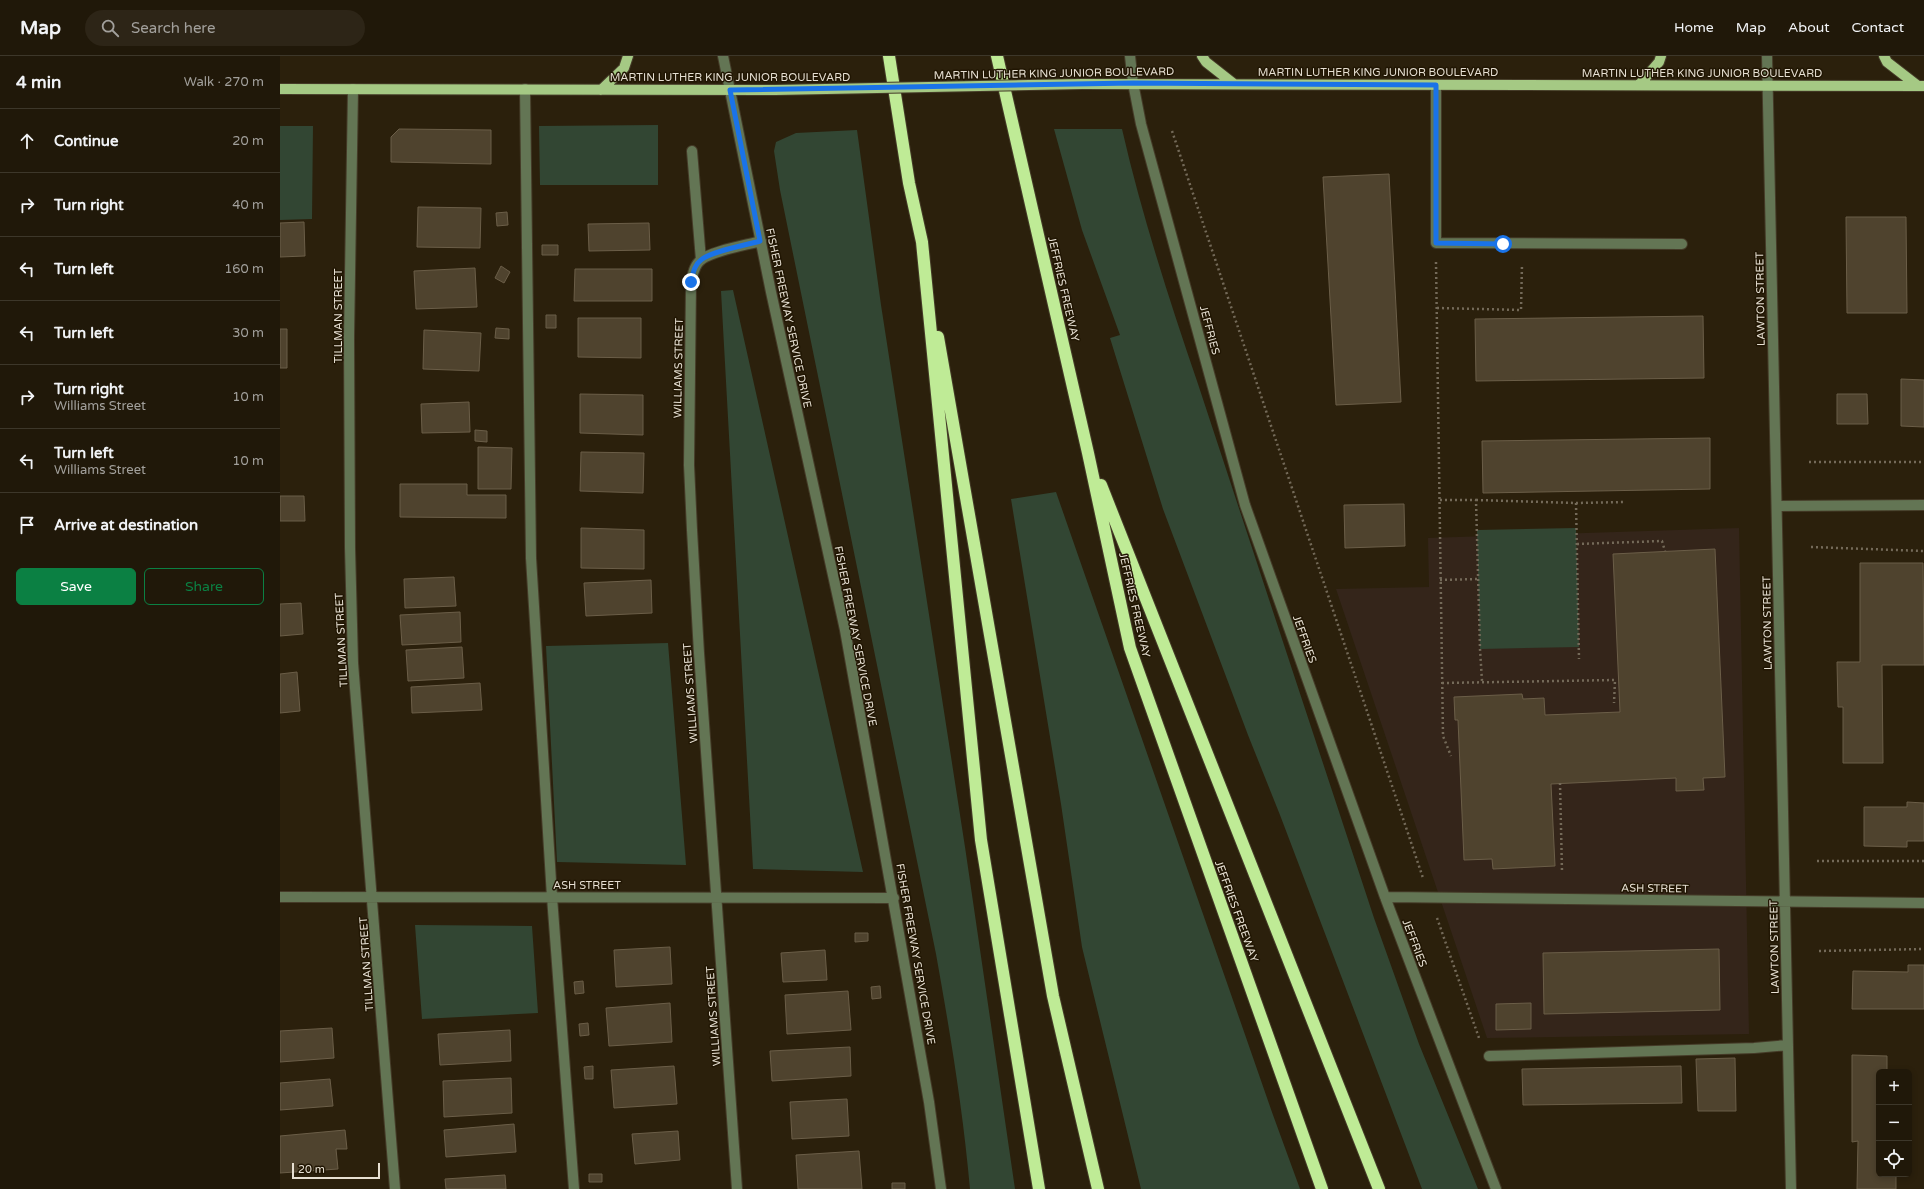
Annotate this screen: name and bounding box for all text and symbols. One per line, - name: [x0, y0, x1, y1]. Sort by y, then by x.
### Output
- search box: [85, 10, 365, 46]
- text: Map: [20, 17, 61, 39]
- icon: search: [99, 17, 121, 39]
- text: Search here: [131, 19, 215, 37]
- text: Home: [1674, 19, 1714, 36]
- text: Map: [1736, 19, 1766, 36]
- text: About: [1788, 19, 1830, 36]
- text: Contact: [1852, 19, 1904, 36]
- street label: MARTIN LUTHER KING JUNIOR BOULEVARD: [934, 65, 1174, 82]
- street label: MARTIN LUTHER KING JUNIOR BOULEVARD: [1258, 66, 1498, 79]
- street label: MARTIN LUTHER KING JUNIOR BOULEVARD: [1582, 67, 1822, 80]
- street label: MARTIN LUTHER KING JUNIOR BOULEVARD: [610, 71, 850, 84]
- text: 4 min: [16, 72, 61, 93]
- text: Walk · 270 m: [184, 74, 264, 90]
- icon: ahead: [16, 130, 38, 152]
- text: Continue: [54, 132, 118, 150]
- text: 20 m: [232, 133, 264, 149]
- icon: right: [16, 194, 38, 216]
- text: Turn right: [54, 196, 124, 214]
- text: 40 m: [232, 197, 264, 213]
- street label: FISHER FREEWAY SERVICE DRIVE: [763, 227, 814, 409]
- street label: JEFFRIES FREEWAY: [1045, 235, 1082, 343]
- route start: [1494, 235, 1512, 253]
- street label: LAWTON STREET: [1753, 252, 1768, 346]
- icon: left: [16, 258, 38, 280]
- text: Turn left: [54, 260, 114, 278]
- text: 160 m: [224, 261, 264, 277]
- street label: TILLMAN STREET: [332, 268, 345, 363]
- route end: [682, 273, 700, 291]
- street label: JEFFRIES: [1197, 304, 1222, 356]
- street label: WILLIAMS STREET: [671, 318, 686, 418]
- icon: left: [16, 322, 38, 344]
- text: Turn left: [54, 324, 114, 342]
- text: 30 m: [232, 325, 264, 341]
- text: Turn right: [54, 380, 124, 398]
- icon: right: [16, 386, 38, 408]
- text: 10 m: [232, 389, 264, 405]
- text: Williams Street: [54, 398, 146, 414]
- text: Turn left: [54, 444, 114, 462]
- icon: left: [16, 450, 38, 472]
- text: 10 m: [232, 453, 264, 469]
- text: Williams Street: [54, 462, 146, 478]
- icon: arrive: [16, 514, 38, 536]
- text: Arrive at destination: [54, 516, 198, 534]
- street label: FISHER FREEWAY SERVICE DRIVE: [832, 545, 879, 727]
- street label: JEFFRIES FREEWAY: [1116, 551, 1153, 659]
- button: Save: [16, 568, 136, 605]
- button: Share: [144, 568, 264, 605]
- street label: LAWTON STREET: [1760, 576, 1775, 670]
- street label: TILLMAN STREET: [333, 592, 350, 688]
- street label: JEFFRIES: [1290, 613, 1319, 665]
- street label: WILLIAMS STREET: [681, 642, 700, 743]
- street label: JEFFRIES FREEWAY: [1212, 858, 1261, 964]
- street label: FISHER FREEWAY SERVICE DRIVE: [893, 863, 938, 1046]
- street label: ASH STREET: [553, 879, 621, 892]
- street label: ASH STREET: [1621, 881, 1689, 896]
- street label: LAWTON STREET: [1767, 900, 1782, 994]
- street label: TILLMAN STREET: [357, 916, 376, 1012]
- street label: JEFFRIES: [1399, 917, 1430, 969]
- street label: WILLIAMS STREET: [704, 965, 723, 1066]
- map controls: [1876, 1069, 1912, 1177]
- button: +: [1876, 1069, 1912, 1105]
- button: −: [1876, 1105, 1912, 1141]
- button: locate: [1876, 1141, 1912, 1177]
- scale bar: [292, 1161, 380, 1180]
- text: 20 m: [298, 1163, 325, 1176]

